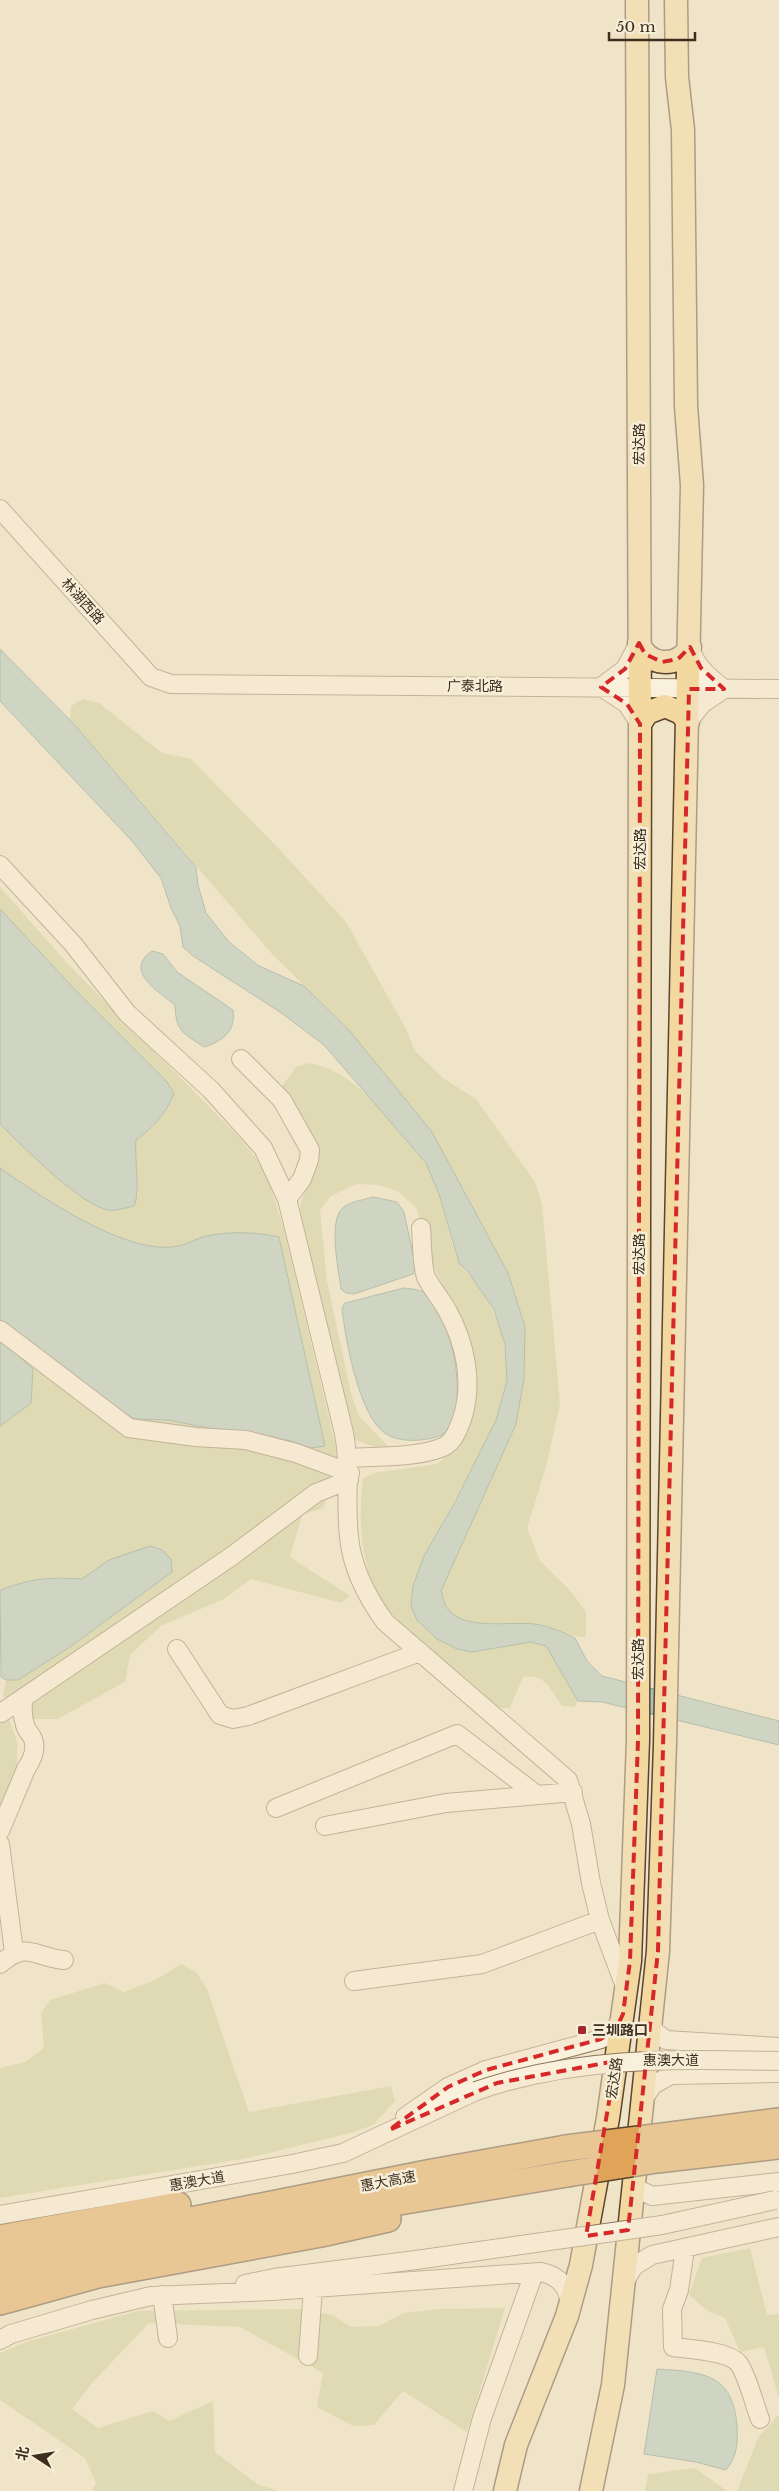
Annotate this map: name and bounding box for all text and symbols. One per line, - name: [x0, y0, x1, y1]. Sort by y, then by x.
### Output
- scale bar: [609, 10, 695, 42]
- text: 50 m: [616, 17, 656, 36]
- street label: 宏达路: [630, 423, 648, 465]
- street label: 林湖西路: [58, 574, 108, 628]
- street label: 广泰北路: [447, 677, 503, 695]
- street label: 宏达路: [631, 828, 649, 870]
- street label: 宏达路: [630, 1233, 648, 1275]
- street label: 宏达路: [629, 1638, 647, 1680]
- place label: 三圳路口: [592, 2021, 648, 2039]
- marker: 三圳路口: [576, 2024, 588, 2036]
- street label: 惠澳大道: [643, 2051, 699, 2069]
- street label: 宏达路: [602, 2056, 626, 2100]
- street label: 惠澳大道: [168, 2167, 226, 2195]
- street label: 惠大高速: [359, 2167, 417, 2195]
- north arrow: [10, 2431, 60, 2481]
- text: 北: [12, 2445, 33, 2462]

